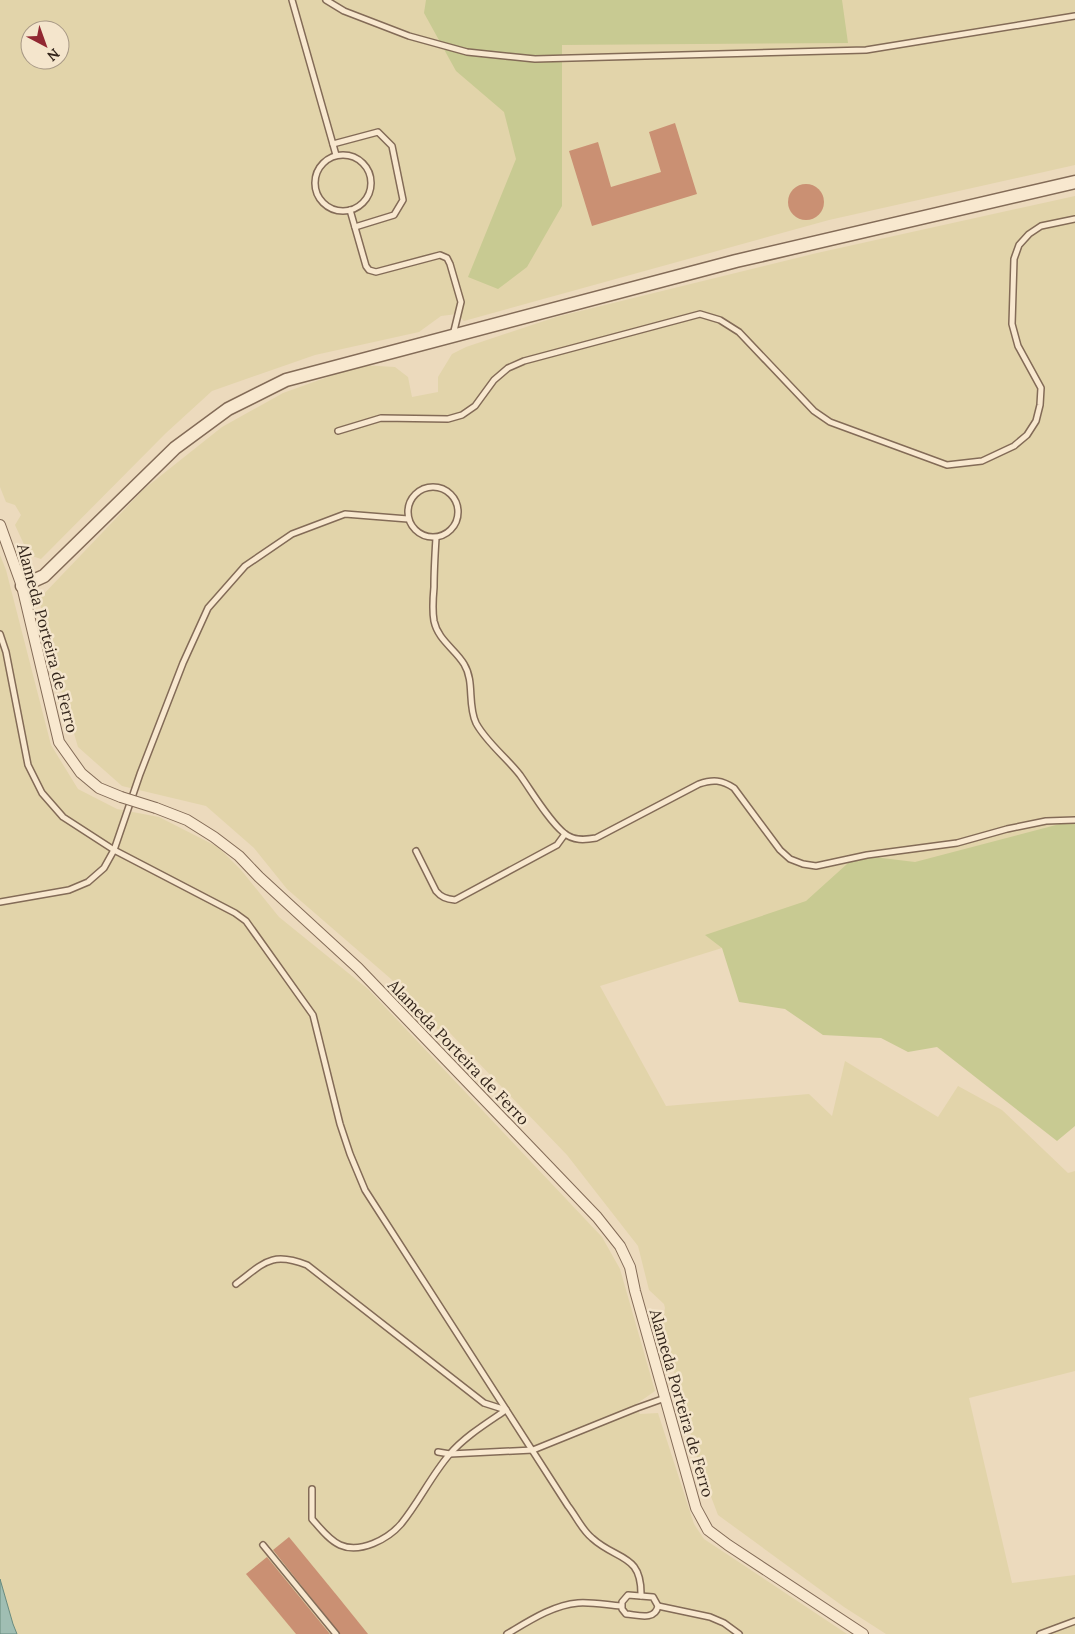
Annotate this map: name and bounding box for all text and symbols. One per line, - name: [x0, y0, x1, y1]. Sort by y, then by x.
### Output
- north arrow: [20, 20, 70, 70]
- text: N: [43, 44, 64, 65]
- street label: Alameda Porteira de Ferro: [13, 540, 83, 735]
- street label: Alameda Porteira de Ferro: [383, 974, 534, 1129]
- street label: Alameda Porteira de Ferro: [645, 1306, 718, 1499]

